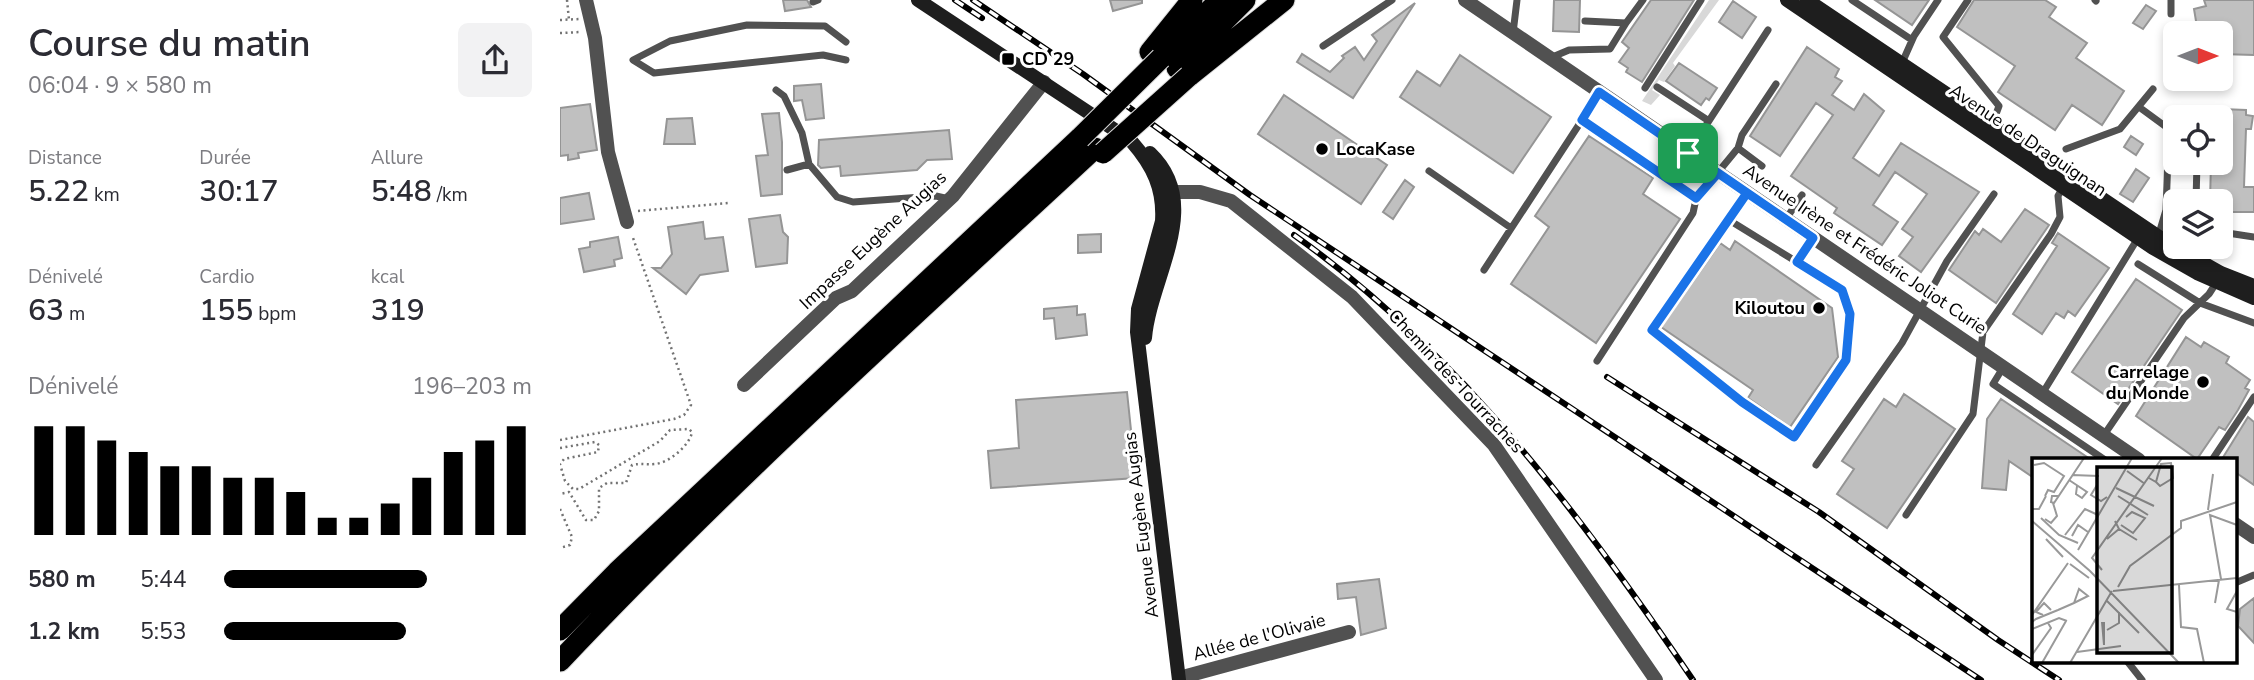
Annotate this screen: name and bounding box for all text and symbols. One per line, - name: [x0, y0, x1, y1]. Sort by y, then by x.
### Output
- text: Course du matin: [28, 18, 311, 69]
- north arrow: [2163, 21, 2233, 91]
- map controls: [2163, 21, 2233, 259]
- button: share: [458, 23, 532, 97]
- place label: CD 29: [1022, 47, 1074, 71]
- marker: CD 29: [1000, 51, 1016, 67]
- text: 06:04 · 9 × 580 m: [28, 70, 212, 101]
- street label: Avenue de Draguignan: [1945, 78, 2111, 202]
- button: locate: [2163, 105, 2233, 175]
- pin: [1658, 123, 1718, 183]
- icon: arrive: [1669, 134, 1707, 172]
- place label: LocaKase: [1336, 137, 1415, 161]
- marker: LocaKase: [1314, 141, 1330, 157]
- text: Distance: [28, 145, 102, 171]
- text: Durée: [199, 145, 251, 171]
- text: Allure: [371, 145, 423, 171]
- street label: Avenue Irène et Frédéric Joliot Curie: [1739, 158, 1991, 340]
- street label: Impasse Eugène Augias: [794, 165, 952, 315]
- text: 5.22: [28, 171, 89, 212]
- text: 30:17: [199, 171, 278, 212]
- text: 5:48: [371, 171, 432, 212]
- text: km: [89, 182, 120, 208]
- text: /km: [432, 182, 468, 208]
- button: layers: [2163, 189, 2233, 259]
- text: Dénivelé: [28, 264, 103, 290]
- text: Cardio: [199, 264, 255, 290]
- text: kcal: [371, 264, 404, 290]
- text: 63: [28, 290, 64, 331]
- text: 155: [199, 290, 253, 331]
- text: 319: [371, 290, 425, 331]
- place label: Kiloutou: [1734, 296, 1805, 320]
- marker: Kiloutou: [1811, 300, 1827, 316]
- text: m: [64, 301, 85, 327]
- text: bpm: [253, 301, 297, 327]
- street label: Chemin des Tourraches: [1383, 304, 1529, 458]
- place label: Carrelage du Monde: [2106, 360, 2189, 405]
- text: Dénivelé: [28, 371, 119, 402]
- text: 196–203 m: [412, 371, 532, 402]
- marker: Carrelage du Monde: [2195, 374, 2211, 390]
- street label: Avenue Eugène Augias: [1118, 431, 1164, 619]
- inset map: [2032, 458, 2236, 662]
- text: 580 m: [28, 564, 96, 595]
- text: 5:44: [140, 564, 187, 595]
- street label: Allée de l'Olivaie: [1190, 608, 1328, 666]
- text: 1.2 km: [28, 616, 100, 647]
- text: 5:53: [140, 616, 187, 647]

